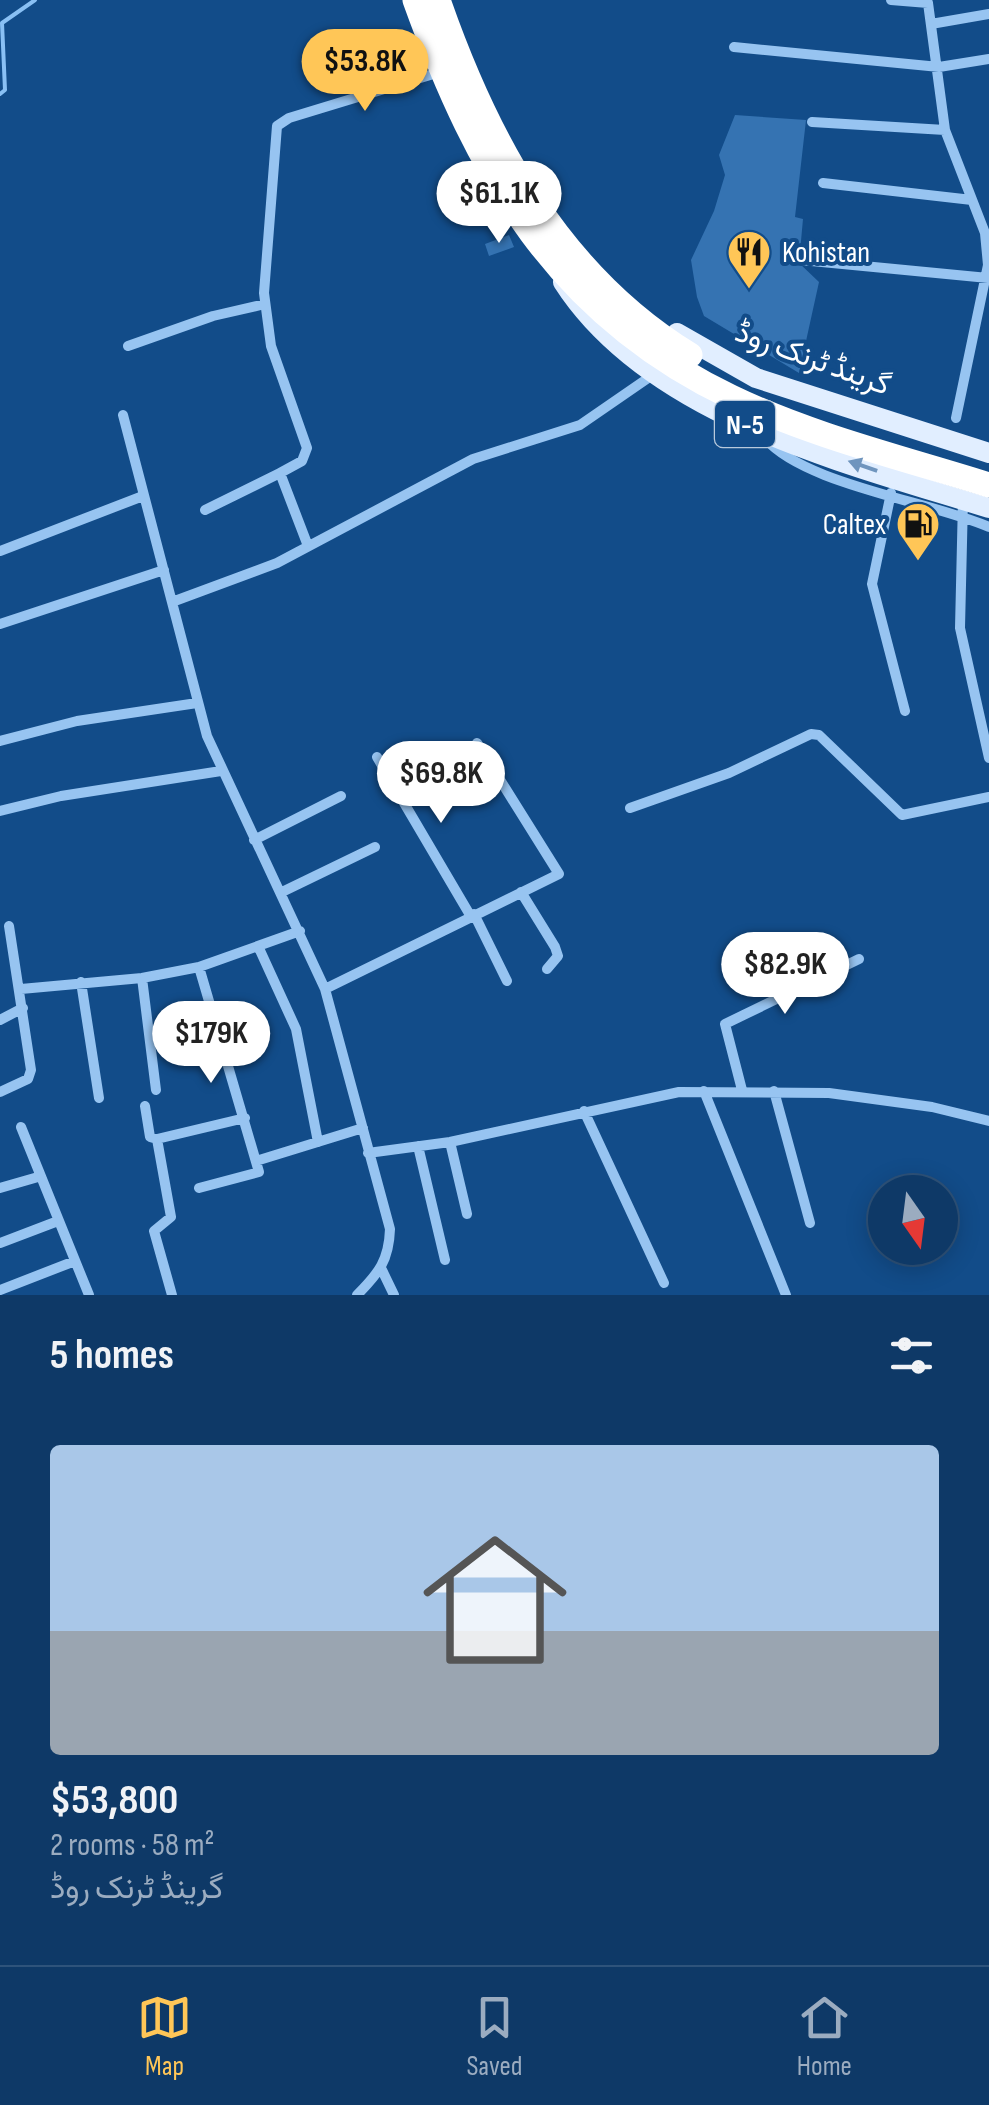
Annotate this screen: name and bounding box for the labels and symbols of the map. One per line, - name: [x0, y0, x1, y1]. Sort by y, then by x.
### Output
- pin: $53.8K: [284, 29, 446, 114]
- pin: $61.1K: [418, 161, 580, 246]
- restaurant icon: Kohistan: [726, 229, 772, 290]
- place label: Kohistan: [782, 235, 870, 271]
- street label: گرینڈ ٹرنک روڈ: [730, 314, 895, 404]
- road number: N-5: [715, 401, 775, 447]
- one-way arrow: [848, 458, 878, 473]
- fuel station icon: Caltex: [895, 501, 941, 562]
- place label: Caltex: [823, 507, 886, 543]
- pin: $69.8K: [360, 741, 522, 826]
- pin: $82.9K: [704, 932, 866, 1017]
- pin: $179K: [141, 1001, 281, 1086]
- north arrow: [868, 1175, 958, 1265]

